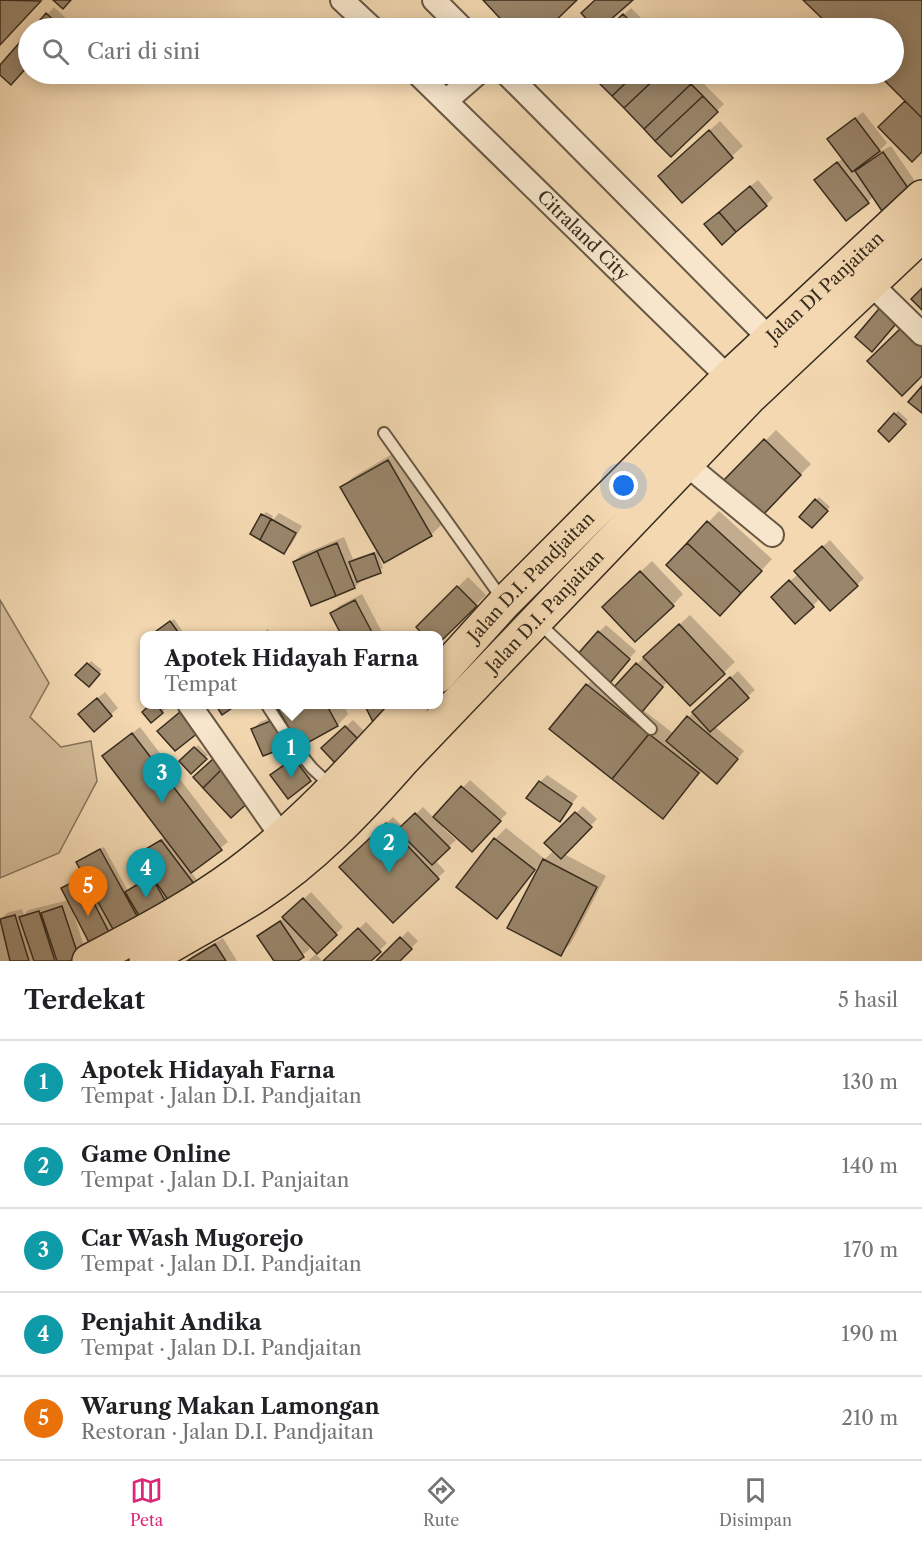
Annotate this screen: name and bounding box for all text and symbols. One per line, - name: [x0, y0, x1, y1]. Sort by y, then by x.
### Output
- search box: [18, 18, 904, 84]
- icon: search: [39, 35, 72, 68]
- text: Cari di sini: [87, 38, 200, 65]
- street label: Citraland City: [532, 186, 635, 286]
- street label: Jalan DI Panjaitan: [760, 227, 888, 349]
- your location: [609, 471, 638, 500]
- street label: Jalan D.I. Pandjaitan: [461, 507, 599, 649]
- street label: Jalan D.I. Panjaitan: [479, 546, 609, 680]
- popup: [140, 631, 443, 709]
- text: Apotek Hidayah Farna: [165, 645, 418, 672]
- text: Tempat: [165, 672, 237, 696]
- pin: 1: [272, 728, 310, 778]
- pin: 3: [142, 754, 182, 803]
- pin: 2: [370, 824, 408, 873]
- pin: 4: [126, 848, 166, 898]
- pin: 5: [68, 866, 107, 916]
- text: Terdekat: [24, 984, 145, 1016]
- text: 5 hasil: [838, 988, 898, 1012]
- text: Apotek Hidayah Farna: [81, 1057, 335, 1084]
- text: 1: [39, 1070, 48, 1094]
- text: 130 m: [842, 1070, 898, 1094]
- text: Tempat · Jalan D.I. Pandjaitan: [81, 1084, 362, 1108]
- text: Game Online: [81, 1141, 231, 1168]
- text: 2: [38, 1154, 49, 1178]
- text: 140 m: [841, 1154, 898, 1178]
- text: Tempat · Jalan D.I. Panjaitan: [81, 1168, 349, 1192]
- text: Car Wash Mugorejo: [81, 1225, 303, 1252]
- text: 3: [38, 1238, 49, 1262]
- text: 170 m: [843, 1238, 898, 1262]
- text: Tempat · Jalan D.I. Pandjaitan: [81, 1252, 362, 1276]
- text: Penjahit Andika: [81, 1309, 262, 1336]
- text: 4: [38, 1322, 49, 1346]
- text: 190 m: [841, 1322, 898, 1346]
- text: Tempat · Jalan D.I. Pandjaitan: [81, 1336, 362, 1360]
- text: Warung Makan Lamongan: [81, 1393, 380, 1420]
- text: 5: [38, 1406, 49, 1430]
- text: 210 m: [841, 1406, 898, 1430]
- text: Restoran · Jalan D.I. Pandjaitan: [81, 1420, 374, 1444]
- tab: Peta: [130, 1474, 163, 1530]
- tab: Rute: [423, 1474, 459, 1530]
- tab: Disimpan: [719, 1474, 792, 1530]

